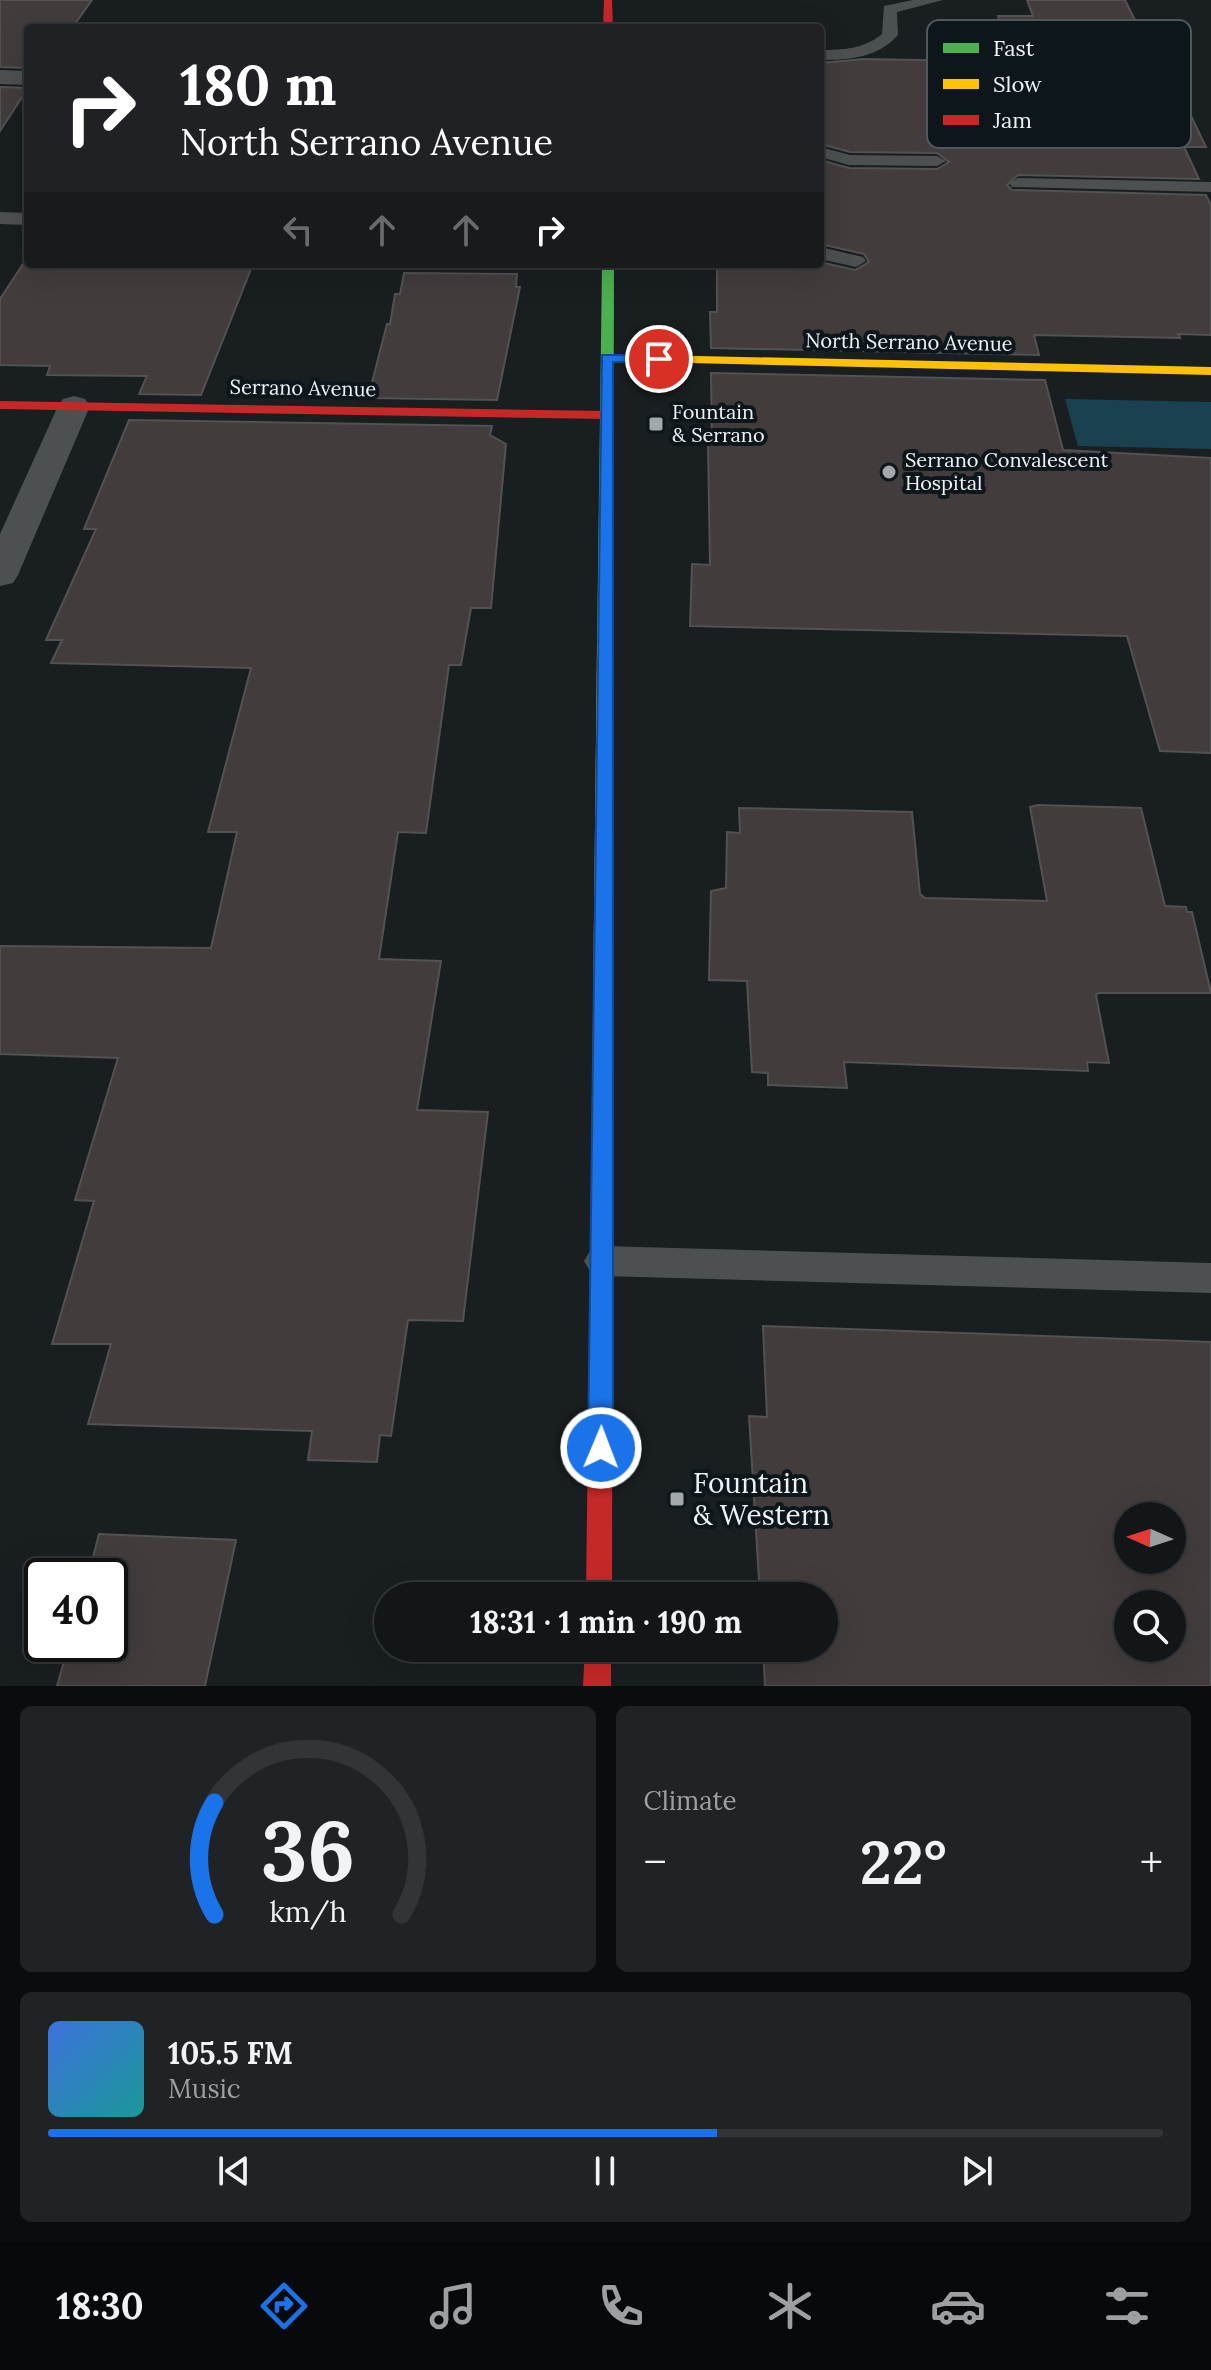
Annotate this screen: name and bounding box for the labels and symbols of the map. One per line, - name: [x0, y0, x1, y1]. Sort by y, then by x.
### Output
- legend: [927, 20, 1191, 148]
- text: Fast: [993, 34, 1035, 62]
- text: Slow: [993, 70, 1042, 98]
- text: Jam: [992, 106, 1032, 134]
- pin: [625, 325, 693, 393]
- street label: North Serrano Avenue: [805, 327, 1013, 356]
- street label: Serrano Avenue: [229, 374, 377, 401]
- place label: Fountain & Serrano: [672, 399, 765, 447]
- marker: Fountain & Serrano: [647, 415, 665, 433]
- place label: Serrano Convalescent Hospital: [905, 447, 1108, 495]
- marker: Serrano Convalescent Hospital: [880, 463, 898, 481]
- position arrow: [559, 1406, 643, 1490]
- place label: Fountain & Western: [693, 1465, 830, 1533]
- marker: Fountain & Western: [668, 1490, 686, 1508]
- north arrow: [1114, 1502, 1186, 1574]
- speed limit sign: 40: [24, 1558, 128, 1662]

